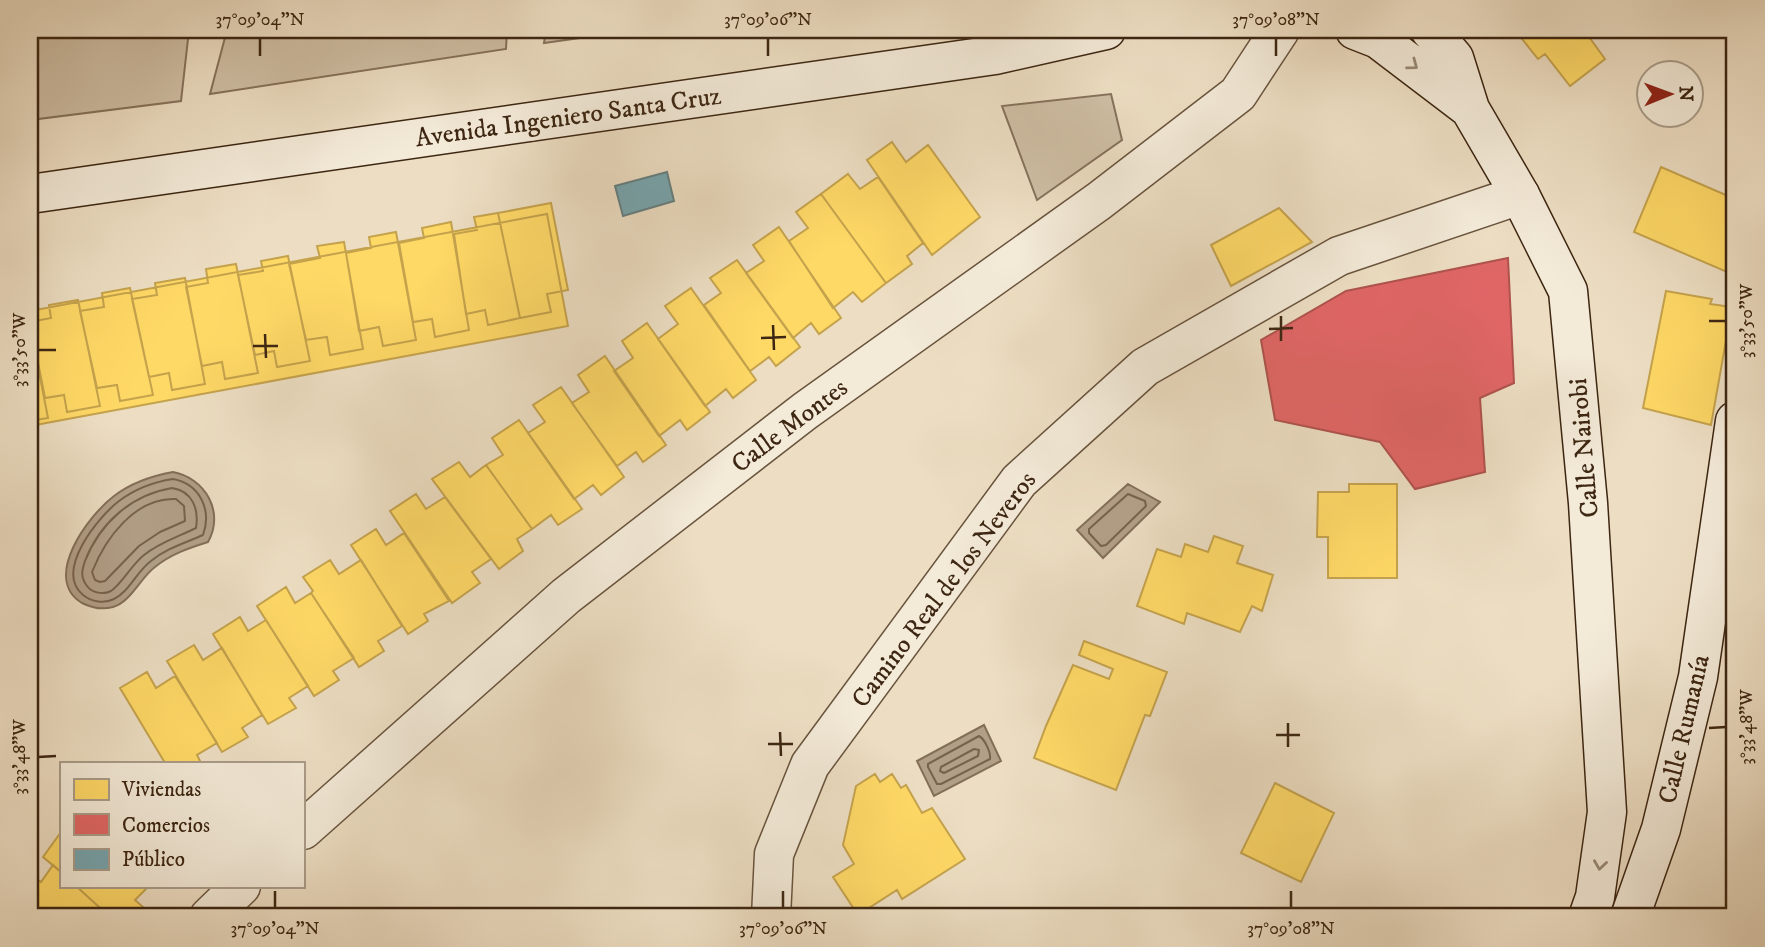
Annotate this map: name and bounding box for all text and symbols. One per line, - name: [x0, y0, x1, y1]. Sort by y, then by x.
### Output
- text: 37°09'04"N: [216, 9, 305, 31]
- text: 37°09'06"N: [724, 9, 812, 31]
- text: 37°09'08"N: [1232, 9, 1320, 31]
- one-way arrow: [1405, 57, 1418, 70]
- north arrow: [1636, 60, 1706, 130]
- street label: Avenida Ingeniero Santa Cruz: [413, 80, 723, 155]
- text: N: [1674, 86, 1697, 102]
- text: 3°33'50"W: [1736, 283, 1758, 358]
- text: 3°33'50"W: [9, 312, 31, 387]
- street label: Calle Montes: [725, 372, 855, 481]
- street label: Calle Nairobi: [1562, 377, 1607, 519]
- street label: Camino Real de los Neveros: [845, 465, 1044, 715]
- street label: Calle Rumanía: [1651, 652, 1718, 807]
- text: 3°33'48"W: [1736, 689, 1758, 765]
- text: 3°33'48"W: [9, 719, 31, 795]
- legend: [60, 762, 304, 888]
- text: Viviendas: [121, 777, 201, 803]
- text: Comercios: [122, 813, 210, 839]
- text: Público: [122, 847, 185, 873]
- one-way arrow: [1592, 859, 1607, 871]
- text: 37°09'04"N: [231, 918, 320, 940]
- text: 37°09'06"N: [739, 918, 827, 940]
- text: 37°09'08"N: [1247, 918, 1335, 940]

